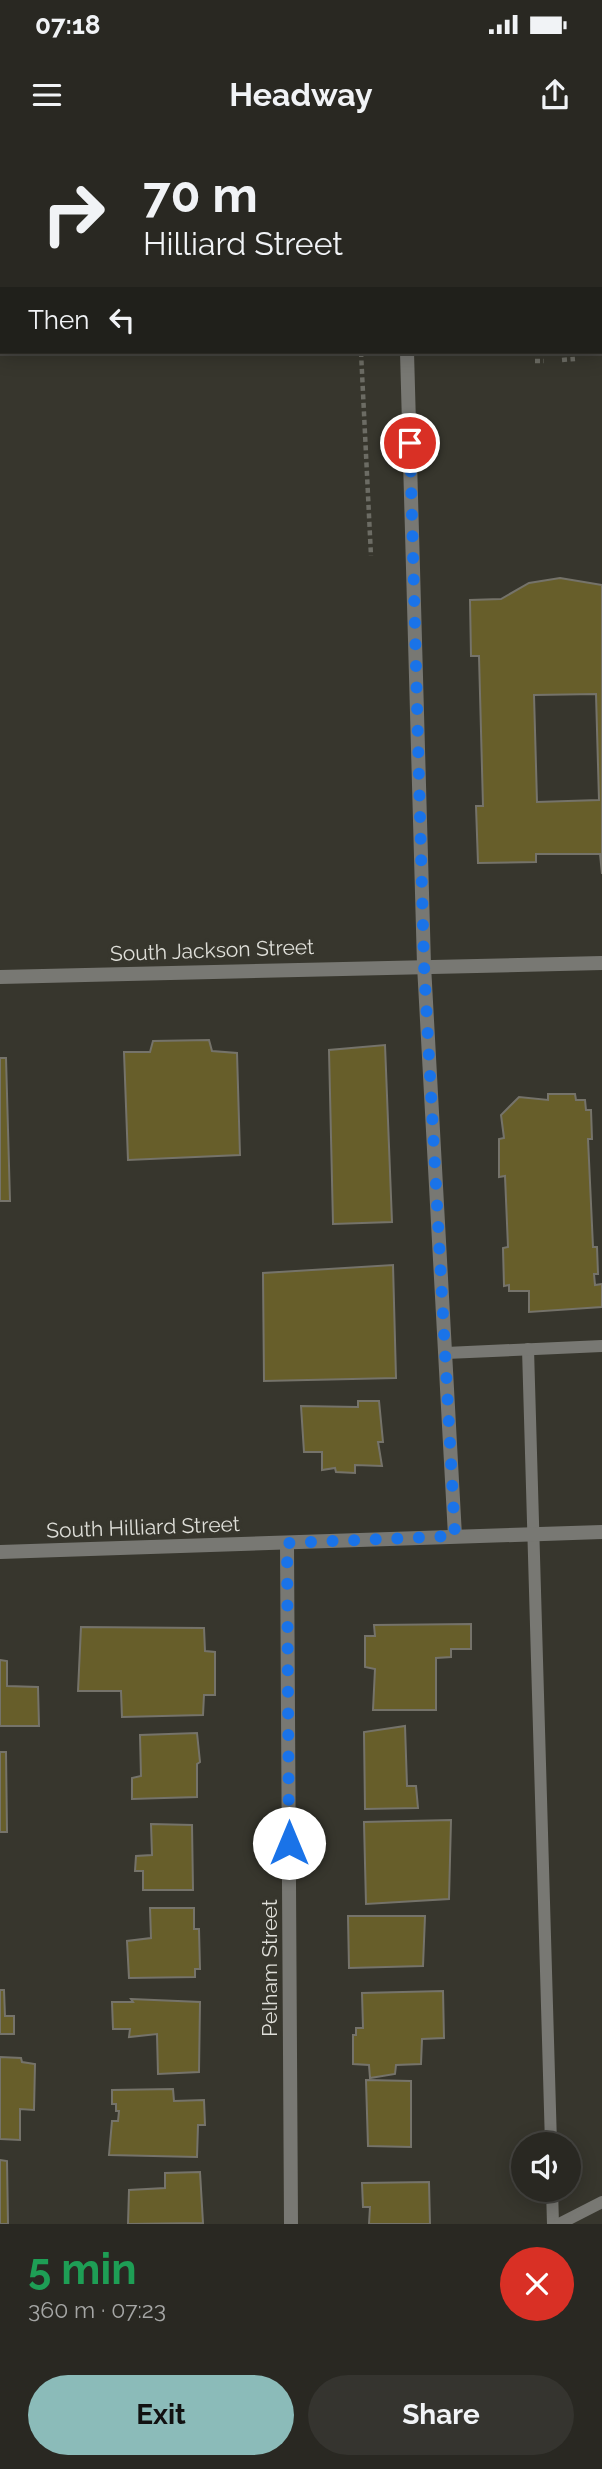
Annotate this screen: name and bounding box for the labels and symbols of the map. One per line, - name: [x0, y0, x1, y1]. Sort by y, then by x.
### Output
- pin: [380, 413, 440, 473]
- street label: South Jackson Street: [109, 934, 315, 966]
- street label: South Hilliard Street: [46, 1511, 240, 1543]
- position arrow: [252, 1806, 326, 1880]
- street label: Pelham Street: [257, 1899, 282, 2037]

